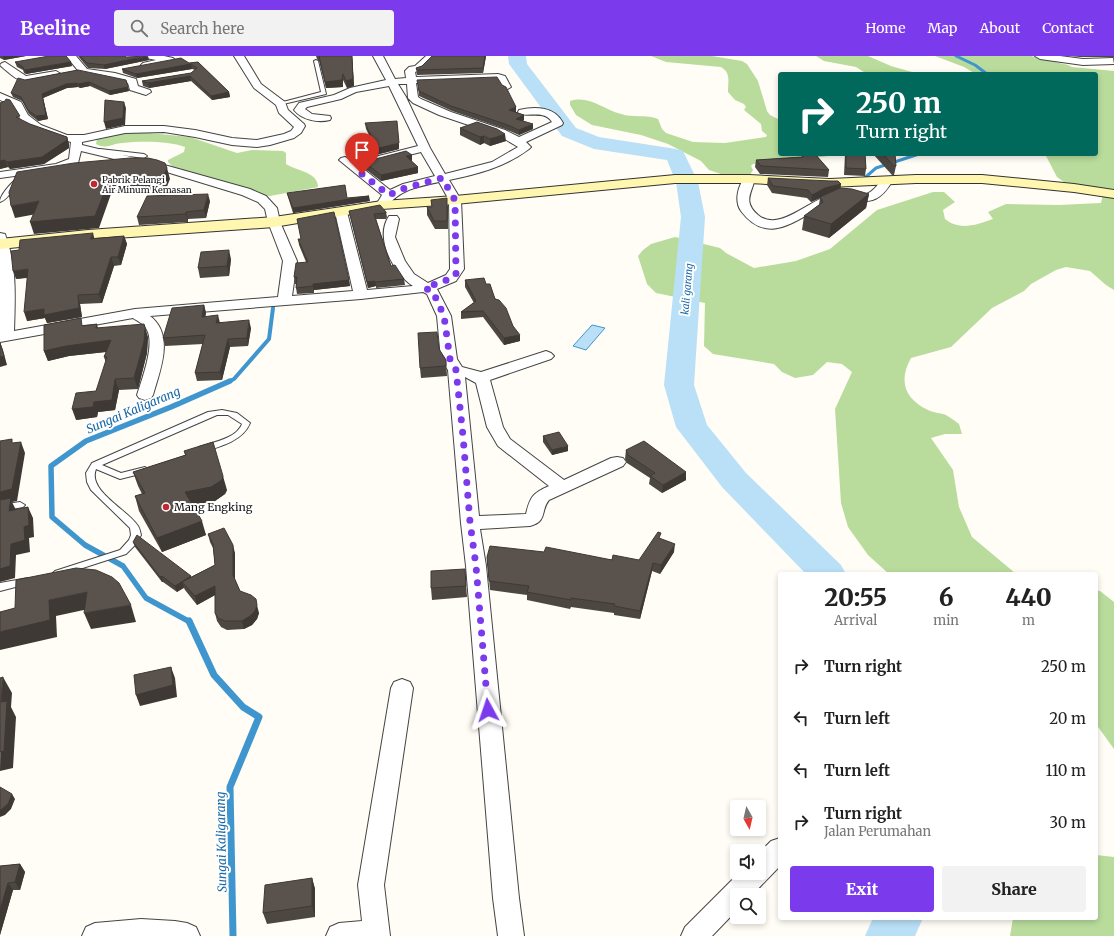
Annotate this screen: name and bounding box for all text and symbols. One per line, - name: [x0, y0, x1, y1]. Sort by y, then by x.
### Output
- search box: [114, 10, 394, 46]
- text: Beeline: [20, 16, 90, 40]
- icon: search: [128, 17, 150, 39]
- text: Search here: [160, 19, 244, 38]
- text: Home: [865, 19, 906, 37]
- text: Map: [928, 19, 957, 37]
- text: About: [979, 19, 1020, 37]
- text: Contact: [1042, 19, 1094, 37]
- text: 250 m: [856, 85, 941, 121]
- icon: right: [790, 88, 842, 140]
- text: Turn right: [856, 120, 947, 143]
- pin: [345, 133, 379, 174]
- icon: arrive: [351, 139, 373, 161]
- place label: Pabrik Pelangi Air Minum Kemasan: [101, 174, 192, 195]
- marker: Pabrik Pelangi Air Minum Kemasan: [89, 179, 99, 189]
- water label: kali garang: [678, 262, 696, 315]
- water label: Sungai Kaligarang: [84, 383, 183, 437]
- place label: Mang Engking: [174, 500, 253, 514]
- marker: Mang Engking: [161, 502, 171, 512]
- text: 20:55: [824, 582, 887, 613]
- text: 6: [939, 582, 954, 613]
- text: 440: [1005, 582, 1052, 613]
- text: Arrival: [834, 612, 877, 629]
- text: min: [933, 612, 959, 629]
- text: m: [1022, 612, 1035, 629]
- icon: right: [790, 655, 812, 677]
- text: Turn right: [824, 657, 902, 676]
- text: 250 m: [1041, 657, 1086, 676]
- position arrow: [467, 689, 509, 731]
- icon: left: [790, 707, 812, 729]
- text: Turn left: [824, 709, 890, 728]
- text: 20 m: [1049, 709, 1086, 728]
- icon: left: [790, 759, 812, 781]
- text: Turn left: [824, 761, 890, 780]
- text: 110 m: [1045, 761, 1086, 780]
- water label: Sungai Kaligarang: [213, 791, 229, 892]
- north arrow: [730, 800, 766, 836]
- map controls: [730, 800, 766, 924]
- text: Turn right: [824, 804, 902, 823]
- icon: right: [790, 811, 812, 833]
- text: 30 m: [1049, 813, 1086, 832]
- text: Jalan Perumahan: [824, 823, 931, 840]
- button: sound: [730, 844, 766, 880]
- button: Exit: [790, 866, 934, 912]
- button: Share: [942, 866, 1086, 912]
- button: search: [730, 888, 766, 924]

